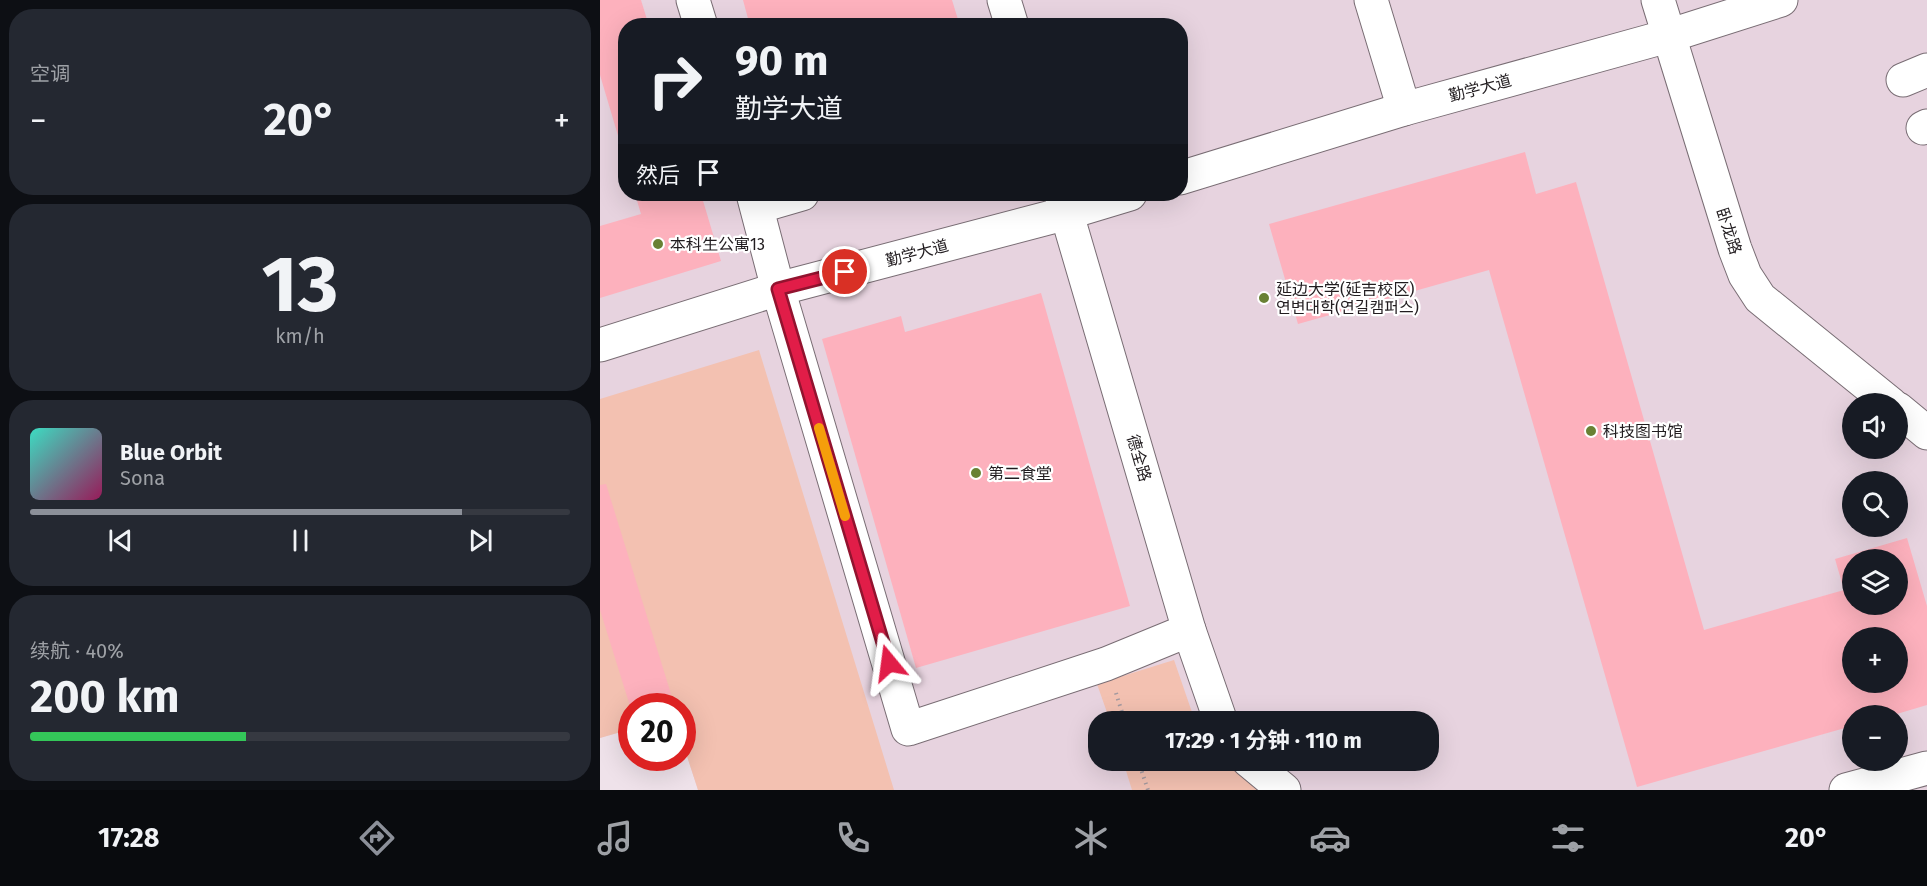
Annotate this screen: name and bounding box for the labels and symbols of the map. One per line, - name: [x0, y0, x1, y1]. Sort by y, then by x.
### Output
- street label: 勤学大道: [1447, 71, 1513, 105]
- street label: 卧龙路: [1713, 205, 1745, 257]
- place label: 本科生公寓13: [670, 235, 765, 254]
- street label: 勤学大道: [884, 236, 950, 270]
- marker: 本科生公寓13: [651, 237, 665, 251]
- pin: [819, 246, 870, 297]
- place label: 延边大学(延吉校区) 연변대학(연길캠퍼스): [1276, 280, 1419, 317]
- marker: 延边大学(延吉校区) 연변대학(연길캠퍼스): [1257, 291, 1271, 305]
- place label: 科技图书馆: [1603, 422, 1683, 441]
- marker: 科技图书馆: [1584, 424, 1598, 438]
- street label: 德全路: [1123, 432, 1155, 484]
- place label: 第二食堂: [988, 464, 1052, 483]
- marker: 第二食堂: [969, 466, 983, 480]
- position arrow: [857, 631, 921, 695]
- speed limit sign: 20: [618, 693, 696, 771]

